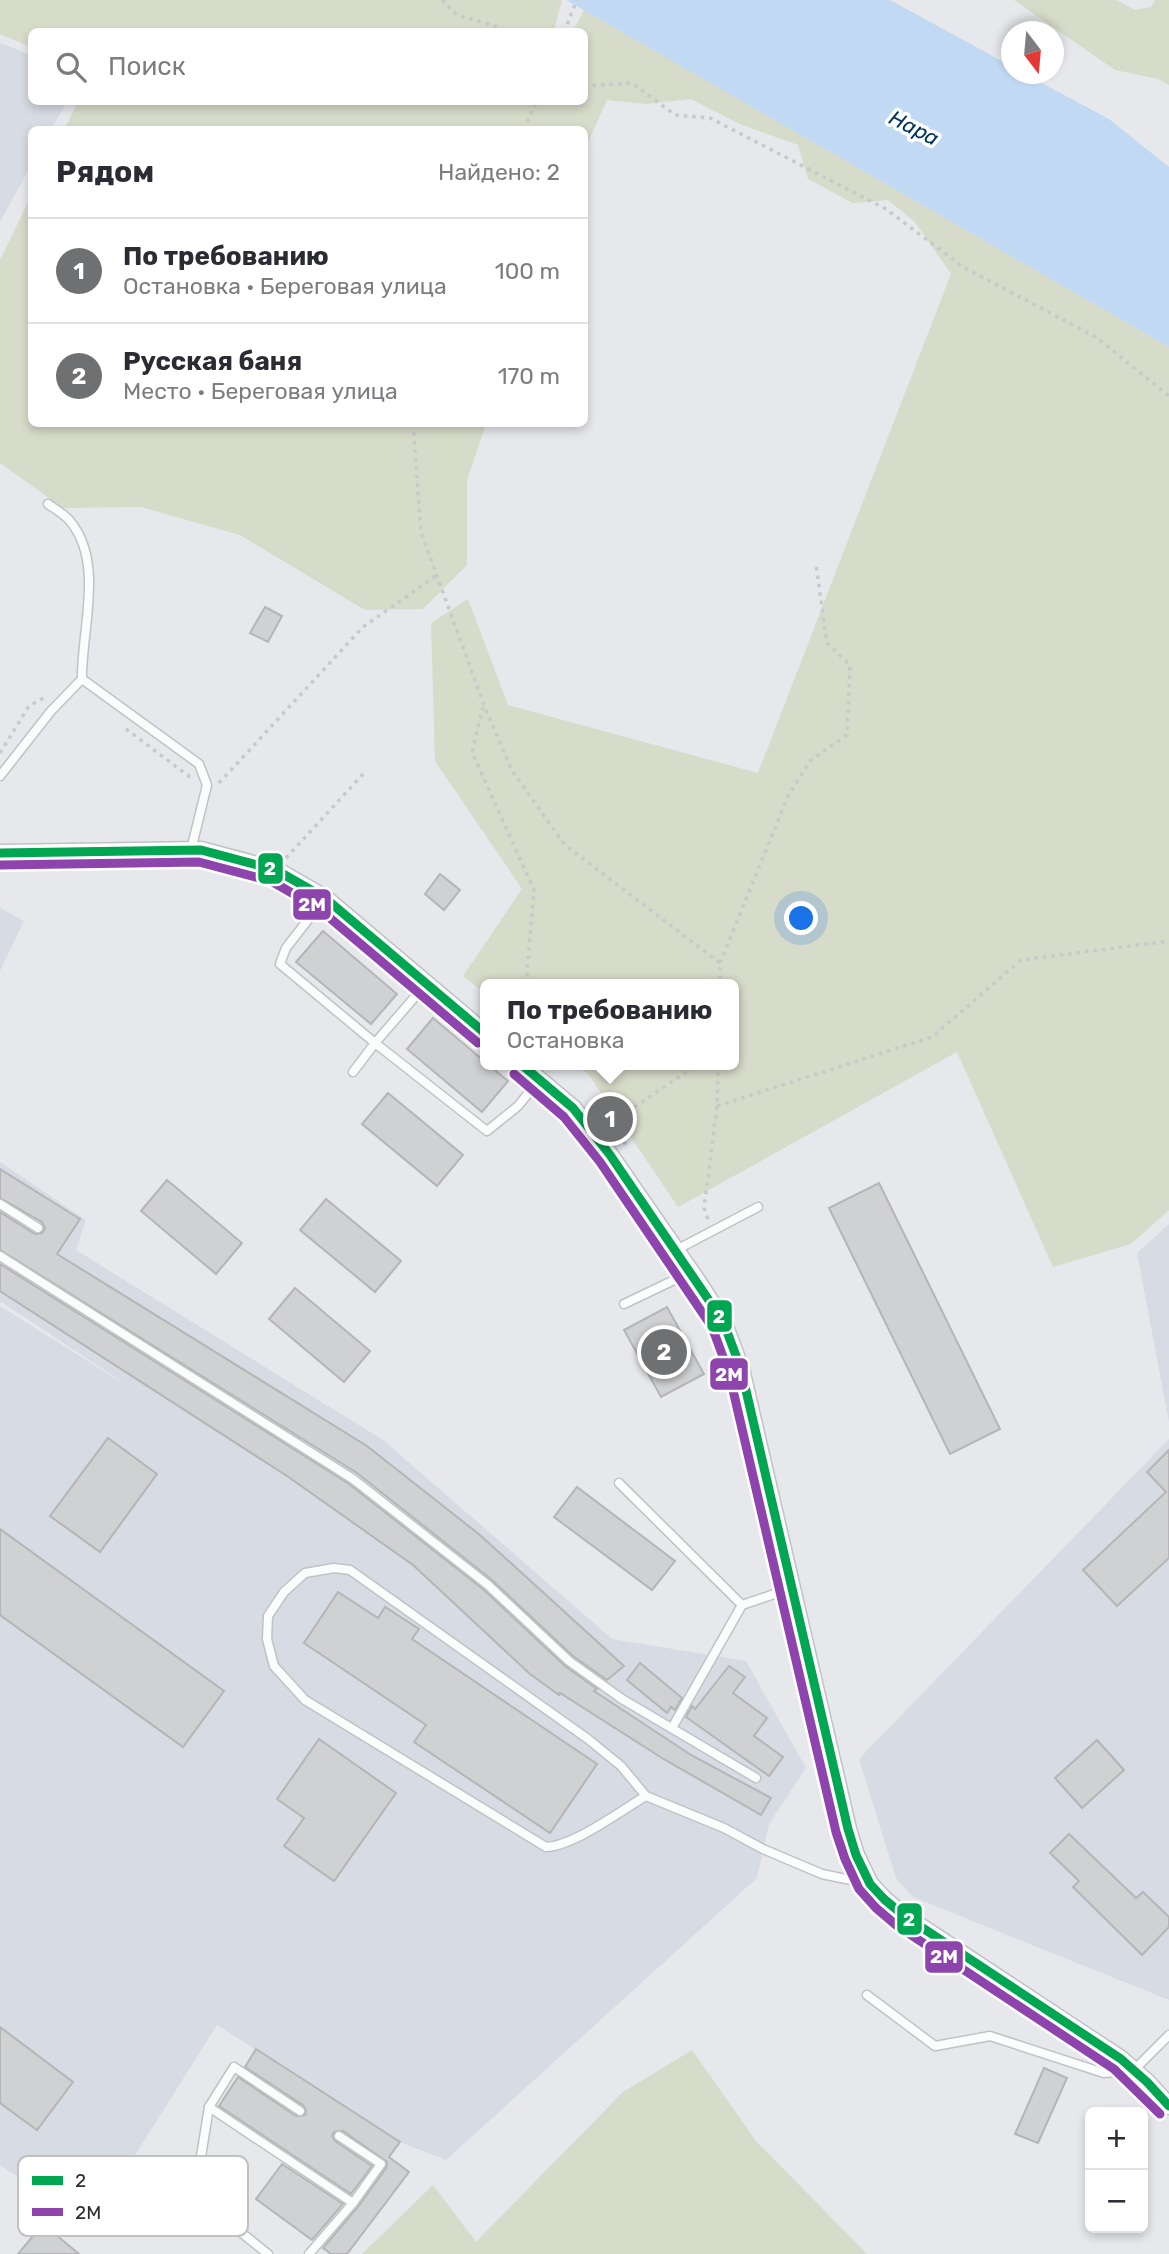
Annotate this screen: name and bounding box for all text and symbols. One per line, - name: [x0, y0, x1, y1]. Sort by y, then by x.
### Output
- north arrow: [1001, 21, 1064, 84]
- search box: [28, 28, 588, 105]
- icon: search: [52, 48, 90, 86]
- text: Поиск: [108, 51, 186, 82]
- water label: Нара: [885, 105, 943, 151]
- text: Рядом: [56, 154, 154, 190]
- text: Найдено: 2: [438, 158, 560, 186]
- text: По требованию: [123, 241, 329, 272]
- text: 1: [73, 257, 85, 285]
- text: 100 m: [495, 257, 560, 285]
- text: Остановка · Береговая улица: [123, 272, 447, 300]
- text: Русская баня: [123, 346, 302, 377]
- text: 2: [72, 362, 86, 390]
- text: 170 m: [498, 362, 560, 390]
- text: Место · Береговая улица: [123, 377, 398, 405]
- line badge: 2: [257, 852, 284, 885]
- text: 2: [264, 857, 276, 880]
- line badge: 2М: [292, 888, 332, 921]
- text: 2М: [298, 893, 326, 916]
- your location: [784, 901, 818, 935]
- popup: [480, 979, 739, 1070]
- text: По требованию: [507, 995, 712, 1026]
- text: Остановка: [507, 1026, 625, 1054]
- pin: 1: [587, 1093, 633, 1145]
- line badge: 2: [706, 1299, 733, 1333]
- text: 2: [713, 1305, 725, 1328]
- pin: 2: [641, 1326, 687, 1378]
- line badge: 2М: [709, 1357, 749, 1391]
- text: 2М: [715, 1363, 743, 1386]
- line badge: 2: [896, 1902, 923, 1936]
- text: 2: [903, 1908, 915, 1931]
- line badge: 2М: [924, 1940, 964, 1974]
- text: 2М: [930, 1945, 958, 1968]
- map controls: [1085, 2107, 1148, 2233]
- button: +: [1085, 2107, 1148, 2170]
- legend: [18, 2156, 248, 2236]
- text: 2: [75, 2169, 86, 2192]
- button: −: [1085, 2170, 1148, 2233]
- text: 2М: [75, 2201, 101, 2224]

